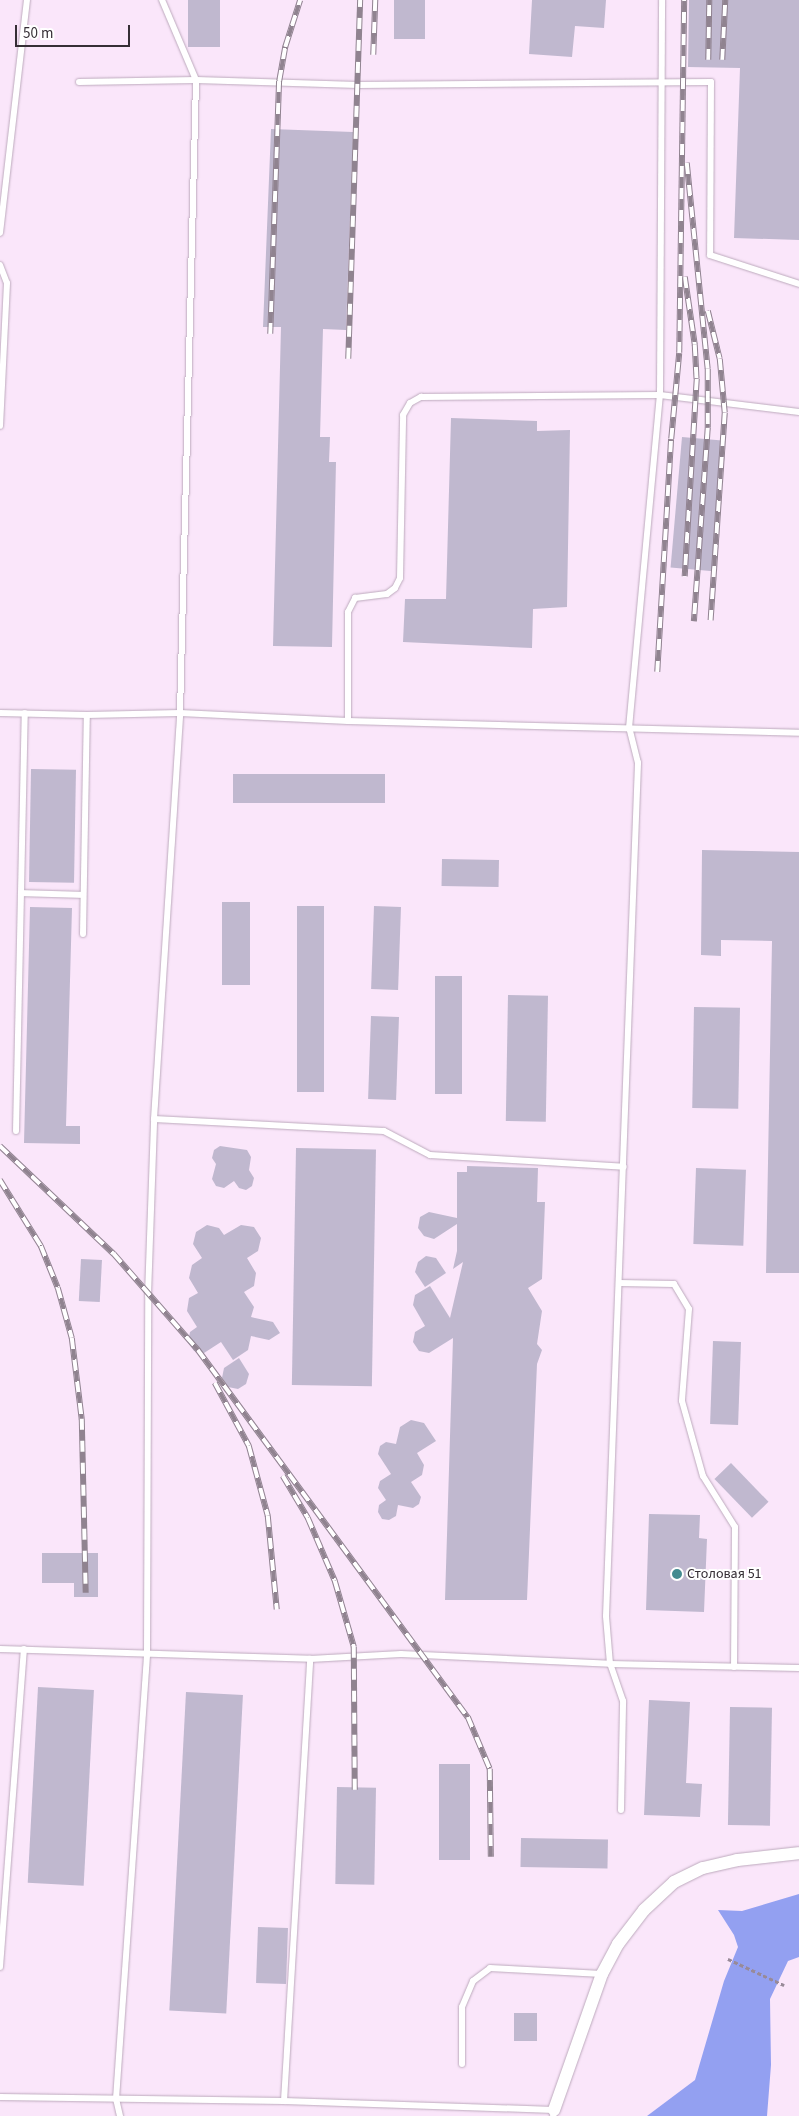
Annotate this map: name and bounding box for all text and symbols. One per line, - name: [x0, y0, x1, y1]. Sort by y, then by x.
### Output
- scale bar: [18, 15, 132, 47]
- text: 50 m: [23, 23, 53, 44]
- place label: Столовая 51: [687, 1566, 762, 1582]
- marker: Столовая 51: [671, 1568, 683, 1580]

